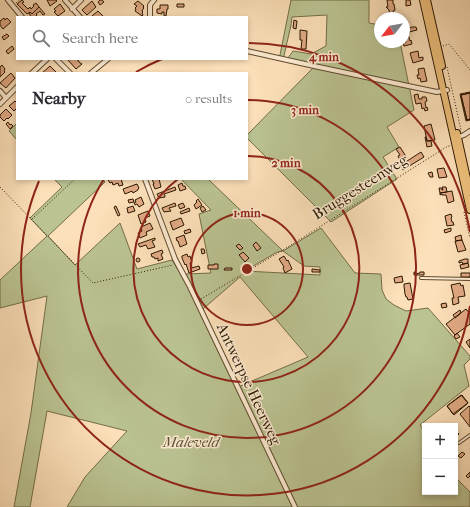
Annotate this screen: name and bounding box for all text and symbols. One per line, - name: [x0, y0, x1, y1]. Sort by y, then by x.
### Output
- north arrow: [374, 12, 410, 48]
- search box: [16, 16, 248, 60]
- icon: search: [30, 27, 52, 49]
- text: Search here: [62, 29, 138, 47]
- text: 4 min: [308, 50, 340, 65]
- text: Nearby: [32, 88, 86, 108]
- text: 0 results: [185, 91, 232, 106]
- text: 3 min: [291, 103, 320, 118]
- street label: Bruggesteenweg: [309, 150, 412, 223]
- text: 2 min: [271, 156, 302, 170]
- text: 1 min: [233, 206, 262, 220]
- centre of rings: [240, 262, 254, 276]
- street label: Antwerpse Heerweg: [212, 319, 286, 449]
- map controls: [422, 423, 458, 495]
- button: +: [422, 423, 458, 459]
- park label: Maleveld: [162, 433, 221, 451]
- button: −: [422, 459, 458, 495]

